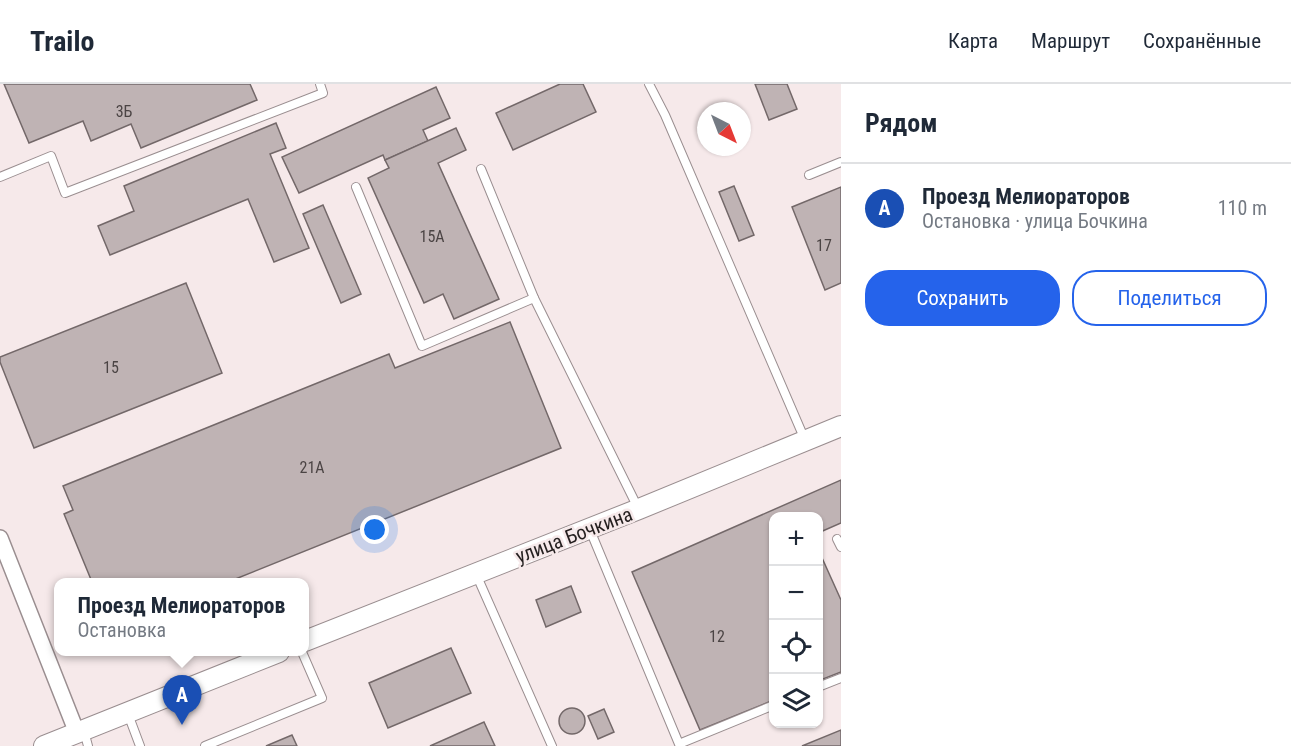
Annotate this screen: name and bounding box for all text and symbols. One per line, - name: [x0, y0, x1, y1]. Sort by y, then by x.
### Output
- text: Trailo: [30, 25, 94, 58]
- text: Карта: [948, 29, 998, 53]
- text: Маршрут: [1031, 29, 1110, 53]
- text: Сохранённые: [1143, 29, 1261, 53]
- house number: 3Б: [116, 102, 133, 121]
- north arrow: [697, 102, 751, 156]
- text: Рядом: [865, 108, 937, 138]
- text: Проезд Мелиораторов: [922, 184, 1130, 209]
- text: A: [879, 196, 890, 220]
- text: 110 m: [1218, 196, 1267, 220]
- text: Остановка · улица Бочкина: [922, 209, 1148, 233]
- house number: 15А: [419, 227, 445, 246]
- house number: 17: [816, 236, 832, 255]
- button: Сохранить: [865, 270, 1060, 326]
- button: Поделиться: [1072, 270, 1267, 326]
- house number: 15: [103, 358, 119, 377]
- house number: 21А: [299, 458, 325, 477]
- street label: улица Бочкина: [512, 502, 636, 568]
- map controls: [769, 512, 823, 728]
- button: +: [769, 512, 823, 566]
- your location: [360, 515, 389, 544]
- button: −: [769, 566, 823, 620]
- popup: [54, 578, 309, 656]
- text: Проезд Мелиораторов: [78, 593, 286, 618]
- text: Остановка: [78, 618, 166, 642]
- button: locate: [769, 620, 823, 674]
- house number: 12: [709, 627, 725, 646]
- button: layers: [769, 674, 823, 728]
- pin: A: [162, 676, 201, 725]

